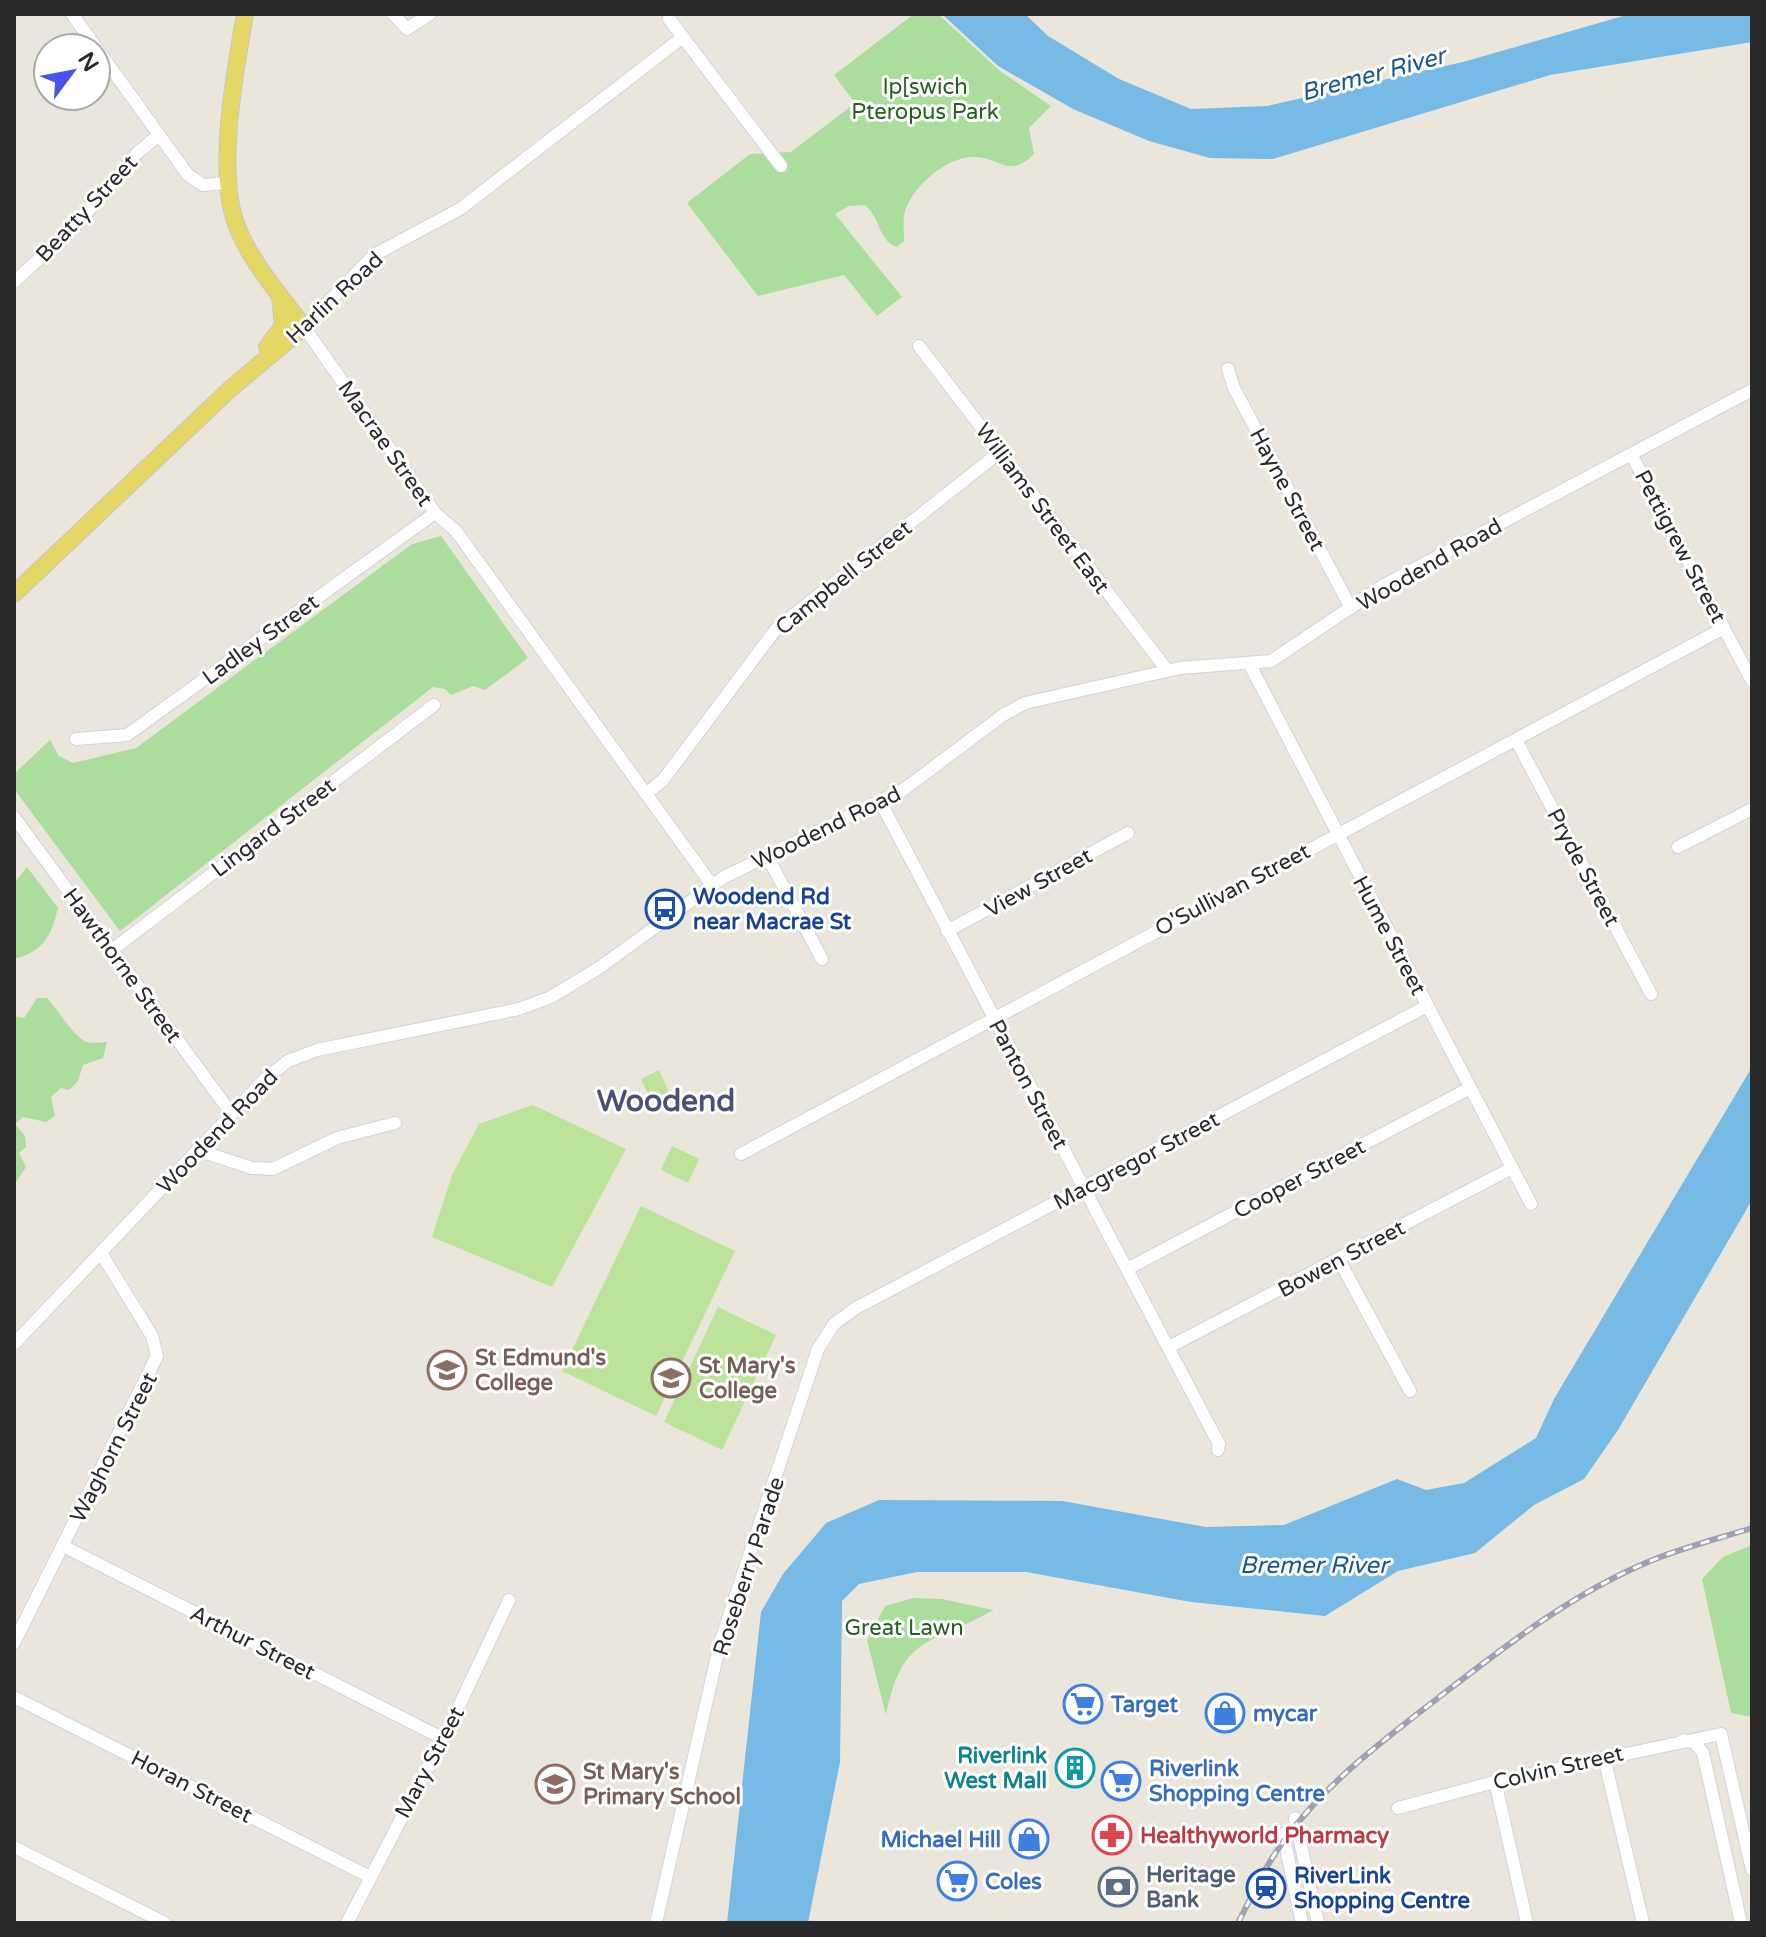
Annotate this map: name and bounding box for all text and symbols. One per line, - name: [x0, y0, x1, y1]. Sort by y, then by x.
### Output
- north arrow: [32, 32, 112, 112]
- water label: Bremer River: [1298, 41, 1451, 108]
- text: N: [72, 48, 104, 76]
- park label: Ip[swich Pteropus Park: [851, 74, 999, 125]
- street label: Beatty Street: [31, 150, 143, 268]
- street label: Harlin Road: [281, 246, 388, 349]
- street label: Macrae Street: [332, 376, 438, 511]
- street label: Williams Street East: [970, 418, 1115, 599]
- street label: Hayne Street: [1244, 424, 1330, 555]
- street label: Pettigrew Street: [1629, 466, 1731, 627]
- street label: Woodend Road: [1353, 513, 1506, 617]
- street label: Campbell Street: [770, 515, 917, 641]
- street label: Ladley Street: [197, 589, 324, 691]
- street label: Lingard Street: [207, 773, 341, 883]
- street label: Woodend Road: [748, 781, 905, 875]
- street label: Pryde Street: [1541, 804, 1625, 931]
- street label: O'Sullivan Street: [1151, 838, 1314, 942]
- street label: View Street: [980, 843, 1097, 923]
- street label: Hume Street: [1347, 872, 1431, 999]
- street label: Hawthorne Street: [57, 883, 187, 1048]
- place label: Woodend Rd near Macrae St: [693, 884, 852, 935]
- bus stop icon: Woodend Rd near Macrae St: [644, 888, 686, 930]
- street label: Panton Street: [983, 1015, 1073, 1154]
- street label: Woodend Road: [152, 1064, 284, 1199]
- district label: Woodend: [597, 1083, 735, 1120]
- street label: Macgregor Street: [1049, 1106, 1224, 1216]
- street label: Cooper Street: [1229, 1133, 1370, 1224]
- street label: Bowen Street: [1274, 1215, 1409, 1303]
- place label: St Edmund's College: [475, 1345, 606, 1396]
- school or university icon: St Edmund's College: [426, 1349, 468, 1391]
- place label: St Mary's College: [699, 1353, 796, 1404]
- school or university icon: St Mary's College: [650, 1357, 692, 1399]
- street label: Waghorn Street: [65, 1368, 163, 1527]
- street label: Roseberry Parade: [708, 1474, 790, 1659]
- water label: Bremer River: [1240, 1551, 1391, 1580]
- street label: Arthur Street: [186, 1600, 319, 1686]
- park label: Great Lawn: [844, 1615, 964, 1641]
- supermarket icon: Target: [1062, 1683, 1104, 1725]
- place label: Target: [1110, 1692, 1178, 1718]
- shop icon: mycar: [1204, 1692, 1246, 1734]
- place label: mycar: [1253, 1701, 1318, 1727]
- street label: Mary Street: [390, 1702, 470, 1823]
- street label: Colvin Street: [1491, 1740, 1626, 1796]
- place label: Riverlink West Mall: [944, 1743, 1047, 1794]
- street label: Horan Street: [127, 1745, 256, 1829]
- building icon: Riverlink West Mall: [1054, 1747, 1096, 1789]
- place label: Riverlink Shopping Centre: [1149, 1756, 1325, 1807]
- place label: St Mary's Primary School: [583, 1759, 741, 1810]
- supermarket icon: Riverlink Shopping Centre: [1100, 1760, 1142, 1802]
- school or university icon: St Mary's Primary School: [534, 1763, 576, 1805]
- pharmacy icon: Healthyworld Pharmacy: [1091, 1814, 1133, 1856]
- shop icon: Michael Hill: [1008, 1818, 1050, 1860]
- place label: Healthyworld Pharmacy: [1140, 1823, 1389, 1849]
- place label: Michael Hill: [881, 1827, 1001, 1853]
- supermarket icon: Coles: [936, 1860, 978, 1902]
- place label: Heritage Bank: [1146, 1862, 1236, 1913]
- place label: RiverLink Shopping Centre: [1294, 1863, 1470, 1914]
- bank icon: Heritage Bank: [1097, 1866, 1139, 1908]
- station icon: RiverLink Shopping Centre: [1245, 1867, 1287, 1909]
- place label: Coles: [985, 1869, 1042, 1895]

